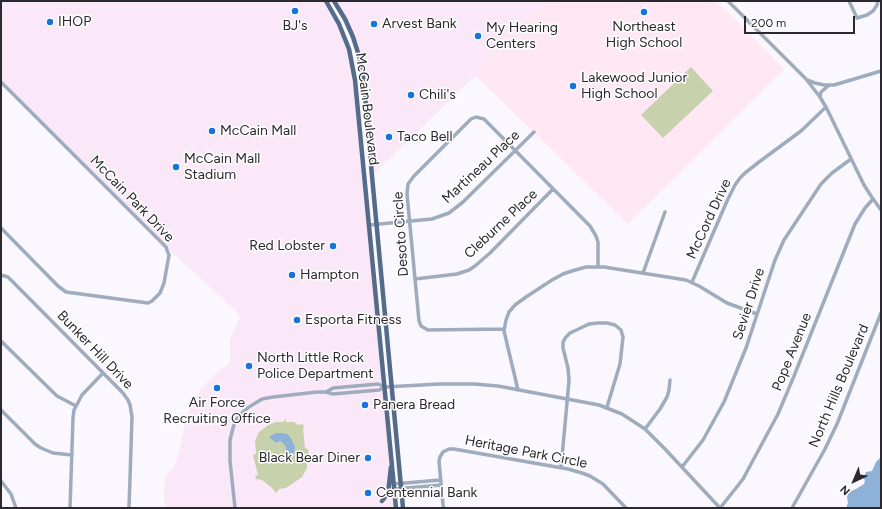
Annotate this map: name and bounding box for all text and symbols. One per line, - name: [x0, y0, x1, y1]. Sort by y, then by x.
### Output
- marker: BJ's: [290, 6, 300, 16]
- marker: Northeast High School: [639, 7, 649, 17]
- scale bar: [746, 8, 857, 34]
- place label: IHOP: [58, 14, 91, 30]
- place label: Arvest Bank: [382, 16, 457, 32]
- text: 200 m: [751, 16, 786, 30]
- marker: IHOP: [45, 17, 55, 27]
- place label: BJ's: [282, 18, 308, 34]
- marker: Arvest Bank: [369, 19, 379, 29]
- place label: Northeast High School: [606, 19, 682, 52]
- place label: My Hearing Centers: [486, 20, 558, 52]
- marker: My Hearing Centers: [473, 31, 483, 41]
- street label: McCain Boulevard: [352, 52, 382, 166]
- place label: Lakewood Junior High School: [581, 70, 687, 102]
- marker: Lakewood Junior High School: [568, 81, 578, 91]
- place label: Chili's: [419, 87, 456, 103]
- marker: Chili's: [406, 90, 416, 100]
- place label: McCain Mall: [220, 123, 296, 139]
- marker: McCain Mall: [207, 126, 217, 136]
- street label: Martineau Place: [439, 127, 523, 207]
- place label: Taco Bell: [397, 129, 453, 145]
- marker: Taco Bell: [384, 132, 394, 142]
- place label: McCain Mall Stadium: [184, 151, 260, 184]
- street label: McCain Park Drive: [86, 152, 178, 246]
- marker: McCain Mall Stadium: [171, 162, 181, 172]
- street label: McCord Drive: [683, 176, 735, 262]
- street label: Cleburne Place: [461, 186, 541, 262]
- street label: Desoto Circle: [390, 191, 412, 277]
- place label: Red Lobster: [249, 238, 325, 254]
- marker: Red Lobster: [328, 241, 338, 251]
- street label: Sevier Drive: [729, 266, 769, 342]
- place label: Hampton: [300, 267, 359, 283]
- marker: Hampton: [287, 270, 297, 280]
- street label: Bunker Hill Drive: [53, 307, 137, 393]
- street label: Pope Avenue: [769, 310, 815, 394]
- place label: Esporta Fitness: [305, 312, 401, 328]
- marker: Esporta Fitness: [292, 315, 302, 325]
- street label: North Hills Boulevard: [805, 322, 873, 450]
- place label: North Little Rock Police Department: [257, 350, 373, 382]
- marker: North Little Rock Police Department: [244, 361, 254, 371]
- marker: Air Force Recruiting Office: [212, 383, 222, 393]
- place label: Air Force Recruiting Office: [163, 395, 271, 428]
- place label: Panera Bread: [373, 397, 455, 413]
- marker: Panera Bread: [360, 400, 370, 410]
- street label: Heritage Park Circle: [463, 432, 589, 472]
- place label: Black Bear Diner: [259, 450, 360, 466]
- marker: Black Bear Diner: [363, 453, 373, 463]
- north arrow: [834, 461, 874, 501]
- text: N: [838, 482, 853, 498]
- place label: Centennial Bank: [376, 485, 477, 501]
- marker: Centennial Bank: [363, 488, 373, 498]

